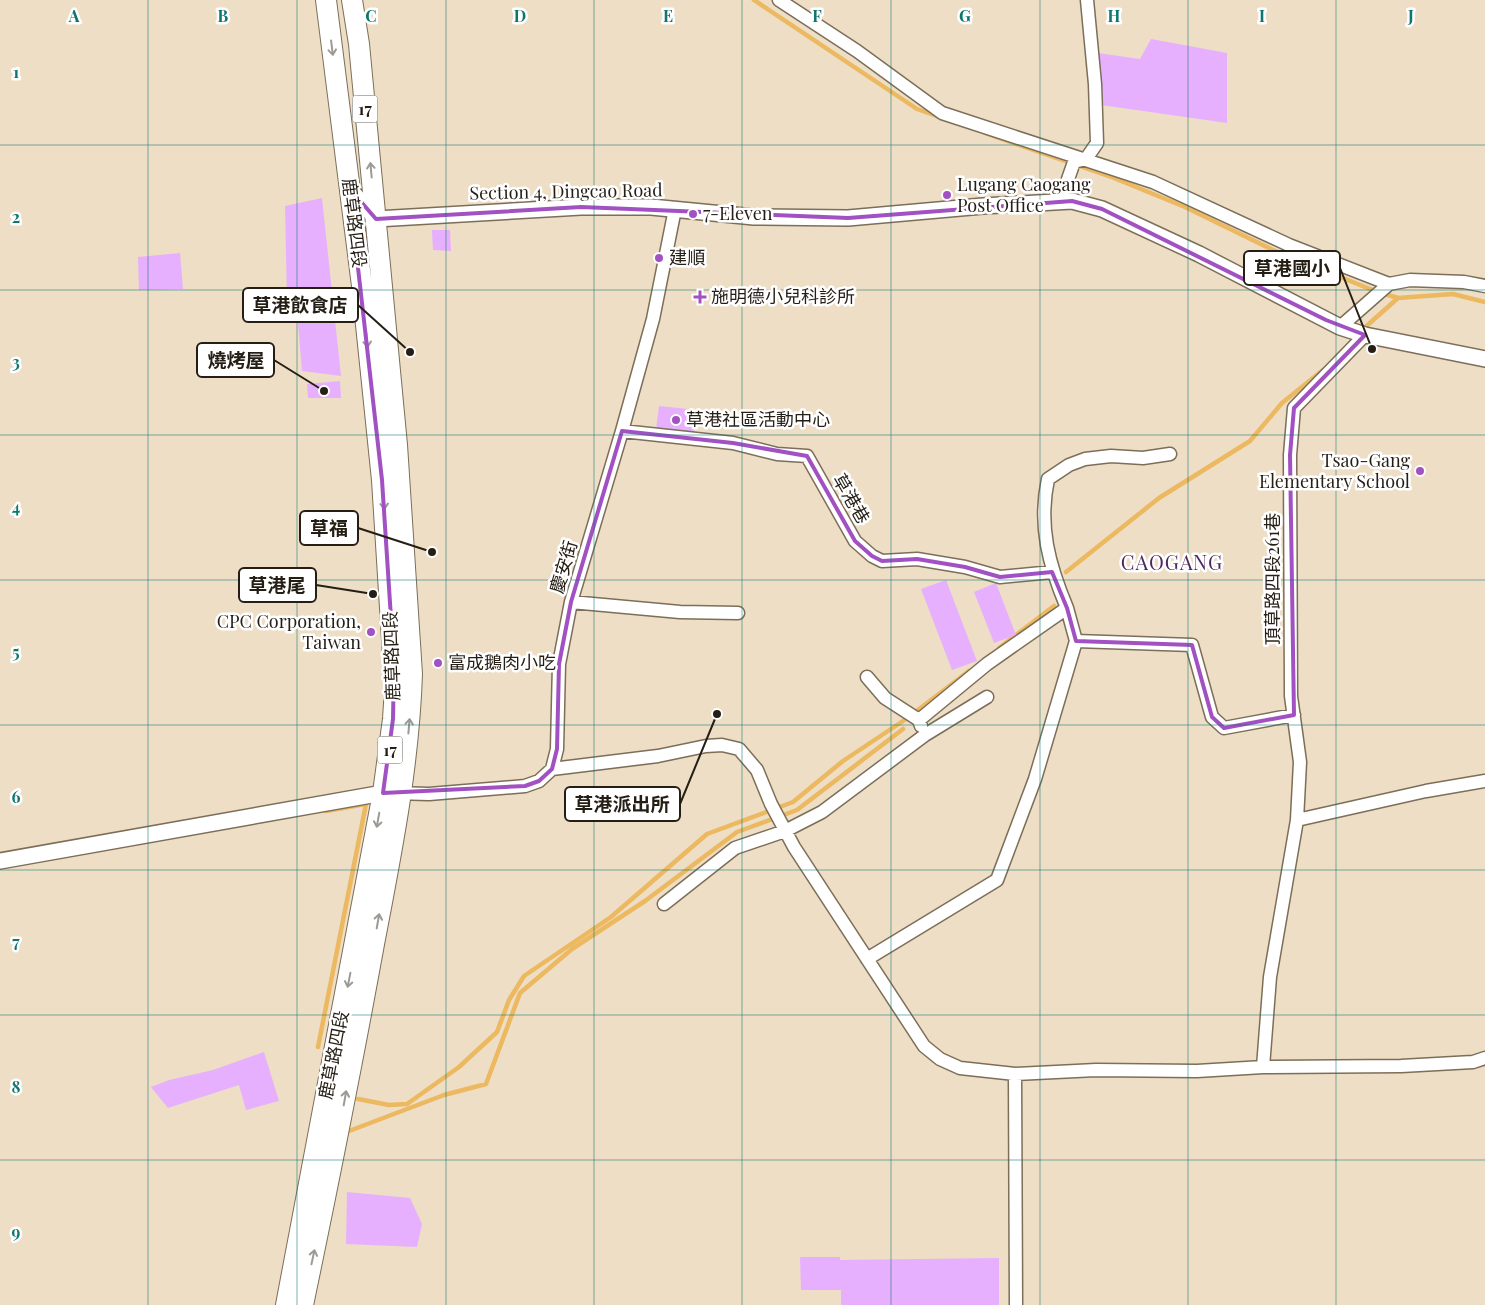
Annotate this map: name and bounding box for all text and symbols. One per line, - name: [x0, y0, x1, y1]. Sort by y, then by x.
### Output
- text: A: [68, 5, 80, 26]
- text: B: [218, 5, 229, 26]
- text: C: [365, 5, 377, 26]
- text: D: [514, 5, 526, 26]
- text: E: [663, 5, 673, 26]
- text: F: [812, 5, 822, 26]
- text: G: [959, 5, 971, 26]
- text: H: [1108, 5, 1121, 26]
- text: I: [1259, 5, 1265, 26]
- text: J: [1407, 5, 1414, 26]
- one-way arrow: [327, 40, 337, 56]
- text: 1: [13, 61, 19, 82]
- road number: 17: [352, 96, 378, 122]
- one-way arrow: [366, 163, 375, 179]
- place label: Lugang Caogang Post Office: [957, 172, 1091, 217]
- street label: 鹿草路四段: [338, 177, 372, 269]
- street label: Section 4, Dingcao Road: [469, 177, 663, 205]
- marker: Lugang Caogang Post Office: [941, 189, 953, 201]
- place label: 7-Eleven: [703, 201, 773, 225]
- text: 2: [12, 206, 20, 227]
- marker: 7-Eleven: [687, 208, 699, 220]
- place label: 建順: [669, 245, 705, 269]
- callout: 草港國小: [1244, 251, 1340, 285]
- marker: 建順: [653, 252, 665, 264]
- text: 草港國小: [1254, 254, 1330, 280]
- place label: 施明德小兒科診所: [711, 284, 855, 308]
- callout: 草港飲食店: [243, 288, 358, 322]
- marker: 施明德小兒科診所: [693, 290, 707, 304]
- text: 草港飲食店: [252, 291, 348, 317]
- one-way arrow: [363, 332, 372, 348]
- callout: 燒烤屋: [197, 343, 274, 377]
- text: 燒烤屋: [207, 346, 265, 372]
- text: 3: [12, 351, 20, 372]
- place label: 草港社區活動中心: [686, 407, 830, 431]
- marker: 草港社區活動中心: [670, 414, 682, 426]
- place label: Tsao-Gang Elementary School: [1259, 448, 1410, 493]
- marker: Tsao-Gang Elementary School: [1414, 465, 1426, 477]
- street label: 草港巷: [828, 469, 876, 528]
- one-way arrow: [379, 494, 388, 510]
- text: 4: [12, 496, 20, 517]
- callout: 草福: [300, 511, 358, 545]
- street label: 頂草路四段261巷: [1260, 513, 1284, 645]
- text: 草福: [310, 514, 348, 540]
- street label: 慶安街: [544, 537, 582, 596]
- district label: CAOGANG: [1121, 548, 1223, 575]
- callout: 草港尾: [239, 568, 316, 602]
- text: 草港尾: [248, 571, 306, 597]
- place label: CPC Corporation, Taiwan: [217, 609, 361, 654]
- street label: 鹿草路四段: [377, 611, 405, 701]
- marker: CPC Corporation, Taiwan: [365, 626, 377, 638]
- text: 5: [12, 641, 20, 662]
- place label: 富成鵝肉小吃: [448, 650, 556, 674]
- marker: 富成鵝肉小吃: [432, 657, 444, 669]
- one-way arrow: [405, 718, 414, 734]
- road number: 17: [378, 736, 402, 764]
- text: 6: [12, 786, 21, 807]
- callout: 草港派出所: [565, 787, 680, 821]
- text: 草港派出所: [574, 790, 670, 816]
- one-way arrow: [373, 812, 383, 828]
- one-way arrow: [374, 913, 384, 929]
- text: 7: [12, 931, 20, 952]
- one-way arrow: [344, 972, 353, 988]
- street label: 鹿草路四段: [313, 1008, 353, 1101]
- text: 8: [12, 1076, 21, 1097]
- one-way arrow: [341, 1090, 351, 1106]
- text: 9: [12, 1221, 21, 1242]
- one-way arrow: [309, 1250, 318, 1266]

